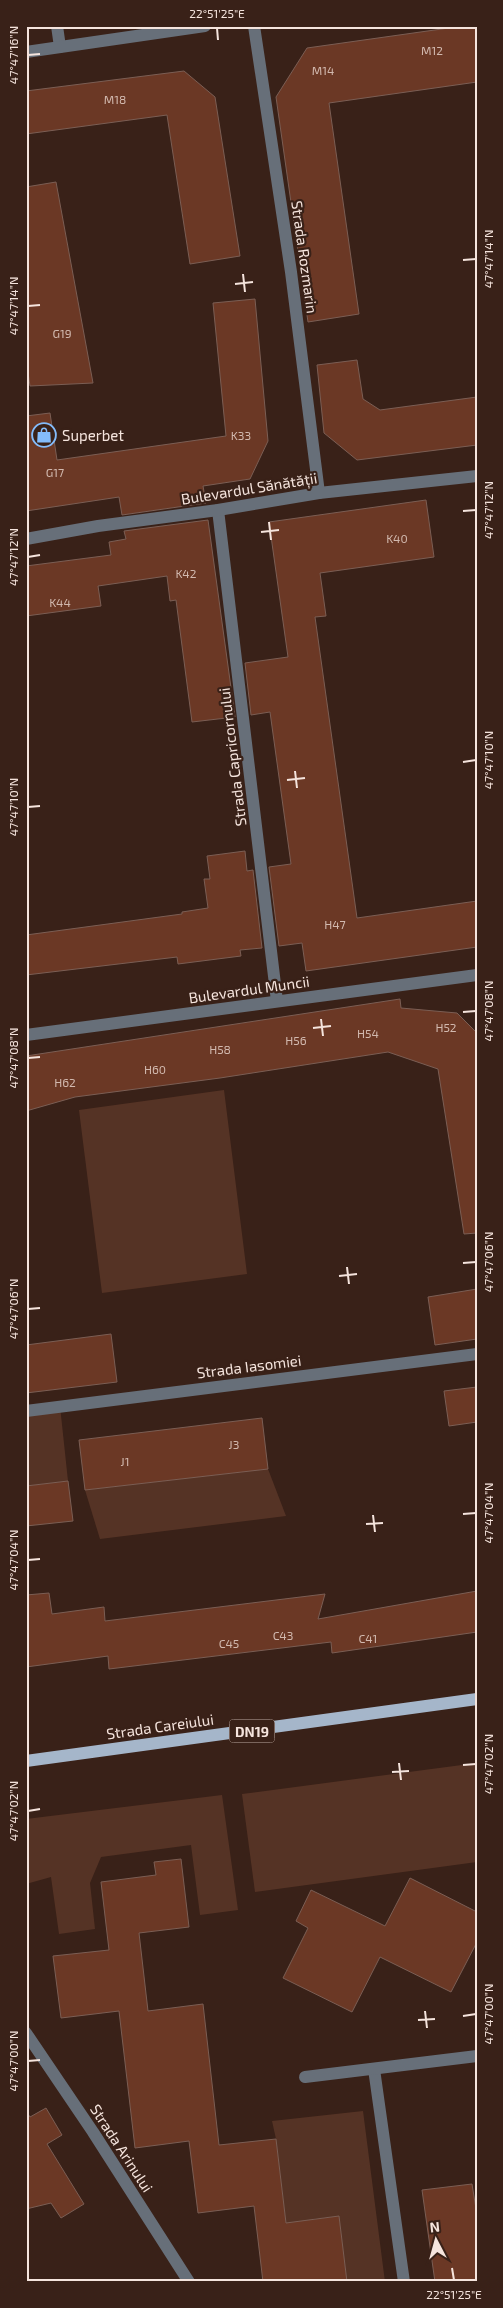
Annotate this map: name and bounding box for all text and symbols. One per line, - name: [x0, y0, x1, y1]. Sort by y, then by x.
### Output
- text: 22°51'25"E: [189, 6, 245, 20]
- text: 47°47'16"N: [6, 26, 20, 84]
- house number: M12: [421, 43, 443, 57]
- house number: M14: [312, 63, 334, 77]
- house number: M18: [104, 92, 126, 106]
- street label: Strada Rozmarin: [288, 199, 322, 315]
- text: 47°47'14"N: [481, 230, 495, 288]
- text: 47°47'14"N: [6, 277, 20, 335]
- house number: G19: [52, 326, 72, 340]
- shop icon: Superbet: [31, 422, 57, 448]
- place label: Superbet: [62, 426, 124, 444]
- house number: K33: [231, 428, 251, 442]
- house number: G17: [46, 465, 64, 479]
- street label: Bulevardul Sănătății: [180, 468, 319, 510]
- text: 47°47'12"N: [481, 481, 495, 539]
- text: 47°47'12"N: [6, 528, 20, 586]
- house number: K40: [386, 531, 408, 545]
- house number: K42: [176, 566, 197, 580]
- house number: K44: [49, 595, 71, 609]
- street label: Strada Capricornului: [215, 687, 249, 827]
- text: 47°47'10"N: [481, 731, 495, 789]
- text: 47°47'10"N: [6, 778, 20, 836]
- house number: H47: [324, 917, 346, 931]
- street label: Bulevardul Muncii: [187, 972, 311, 1006]
- text: 47°47'08"N: [481, 980, 495, 1042]
- house number: H52: [435, 1020, 457, 1034]
- house number: H54: [357, 1026, 379, 1040]
- text: 47°47'08"N: [6, 1027, 20, 1089]
- house number: H56: [285, 1033, 307, 1047]
- house number: H58: [209, 1042, 231, 1056]
- house number: H60: [144, 1062, 166, 1076]
- house number: H62: [54, 1075, 76, 1089]
- text: 47°47'06"N: [481, 1232, 495, 1292]
- text: 47°47'06"N: [6, 1279, 20, 1339]
- street label: Strada Iasomiei: [196, 1351, 302, 1381]
- house number: J3: [229, 1437, 239, 1451]
- house number: J1: [121, 1454, 129, 1468]
- text: 47°47'04"N: [481, 1482, 495, 1544]
- text: 47°47'04"N: [6, 1529, 20, 1591]
- house number: C43: [273, 1628, 293, 1642]
- house number: C41: [359, 1631, 377, 1645]
- house number: C45: [219, 1636, 239, 1650]
- street label: Strada Careiului: [105, 1710, 215, 1742]
- road number: DN19: [230, 1720, 274, 1742]
- text: 47°47'02"N: [481, 1734, 495, 1794]
- text: 47°47'02"N: [6, 1781, 20, 1841]
- text: 47°47'00"N: [481, 1983, 495, 2045]
- text: 47°47'00"N: [6, 2030, 20, 2092]
- street label: Strada Arinului: [87, 2101, 157, 2195]
- north arrow: [410, 2216, 460, 2266]
- text: N: [429, 2218, 441, 2236]
- text: 22°51'25"E: [426, 2287, 482, 2301]

